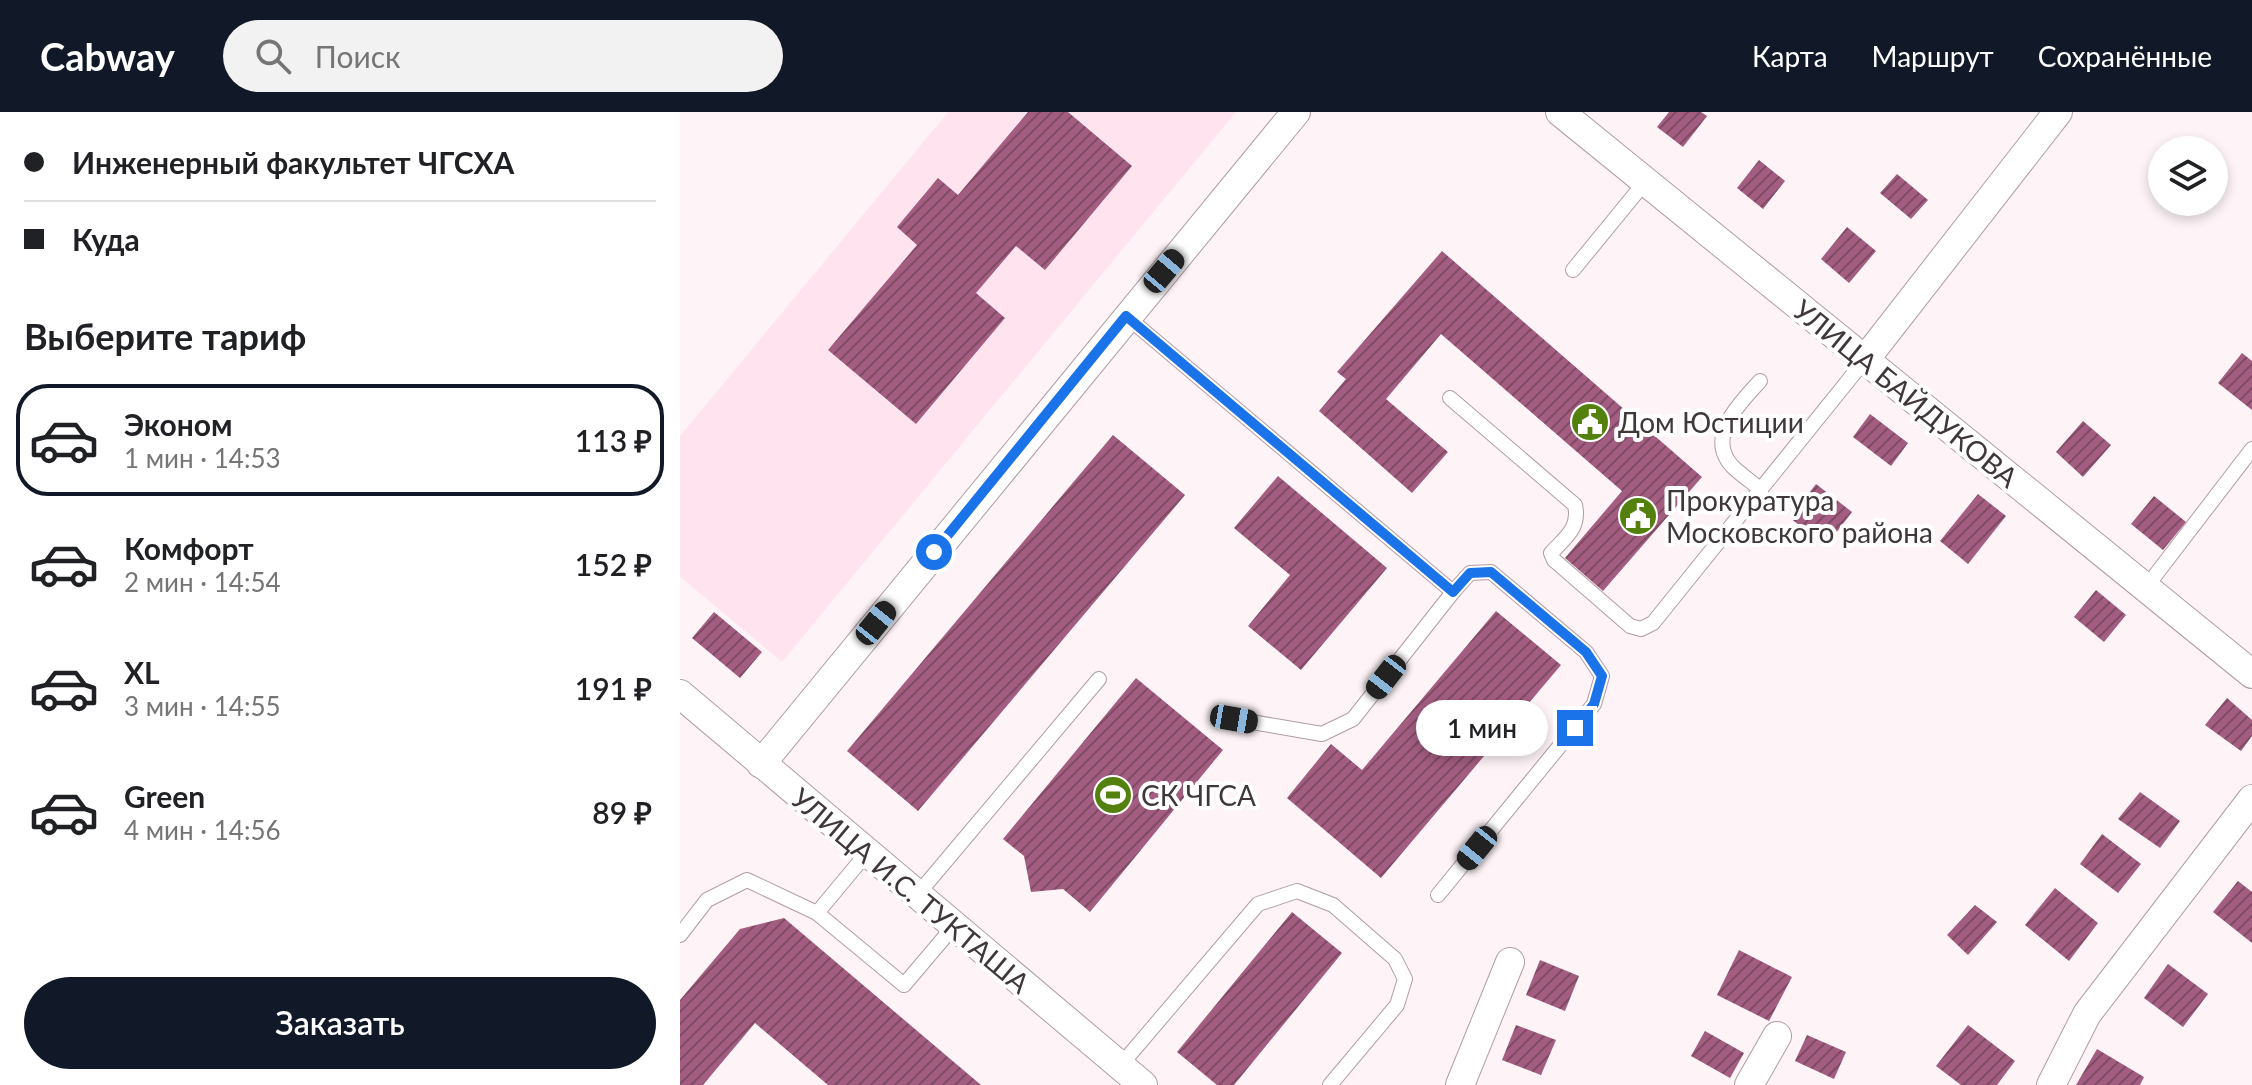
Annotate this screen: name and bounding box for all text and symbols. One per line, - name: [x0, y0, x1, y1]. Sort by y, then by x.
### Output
- search box: [223, 20, 783, 92]
- text: Cabway: [40, 33, 175, 79]
- icon: search: [251, 34, 295, 78]
- text: Поиск: [315, 38, 401, 74]
- text: Карта: [1752, 39, 1828, 73]
- text: Маршрут: [1872, 39, 1994, 73]
- text: Сохранённые: [2038, 39, 2212, 73]
- map controls: [2148, 136, 2228, 216]
- button: layers: [2148, 136, 2228, 216]
- text: Инженерный факультет ЧГСХА: [72, 144, 514, 180]
- text: Куда: [72, 221, 140, 257]
- car: [1139, 245, 1189, 297]
- street label: УЛИЦА БАЙДУКОВА: [1787, 292, 2025, 494]
- text: Выберите тариф: [24, 314, 306, 358]
- public building icon: Дом Юстиции: [1569, 401, 1611, 443]
- icon: car: [28, 404, 100, 476]
- place label: Дом Юстиции: [1618, 405, 1804, 439]
- text: Эконом: [124, 406, 233, 442]
- text: 113 ₽: [575, 422, 652, 458]
- text: 1 мин · 14:53: [124, 442, 281, 474]
- place label: Прокуратура Московского района: [1666, 483, 1933, 549]
- public building icon: Прокуратура Московского района: [1617, 495, 1659, 537]
- icon: car: [28, 528, 100, 600]
- text: Комфорт: [124, 530, 254, 566]
- route start: [916, 534, 952, 570]
- text: 152 ₽: [575, 546, 652, 582]
- text: 2 мин · 14:54: [124, 566, 281, 598]
- car: [852, 597, 900, 649]
- car: [1362, 651, 1410, 703]
- icon: car: [28, 652, 100, 724]
- text: XL: [124, 654, 160, 690]
- text: 191 ₽: [575, 670, 652, 706]
- text: 3 мин · 14:55: [124, 690, 281, 722]
- callout: 1 мин: [1415, 700, 1547, 756]
- car: [1208, 703, 1260, 735]
- route end: [1557, 710, 1593, 746]
- text: 1 мин: [1447, 712, 1517, 744]
- sports icon: СК ЧГСА: [1092, 774, 1134, 816]
- icon: car: [28, 776, 100, 848]
- text: Green: [124, 778, 205, 814]
- place label: СК ЧГСА: [1141, 778, 1256, 812]
- street label: УЛИЦА И.С. ТУКТАША: [785, 780, 1037, 1000]
- text: 89 ₽: [592, 794, 652, 830]
- text: 4 мин · 14:56: [124, 814, 281, 846]
- car: [1453, 822, 1501, 874]
- button: Заказать: [24, 977, 656, 1069]

